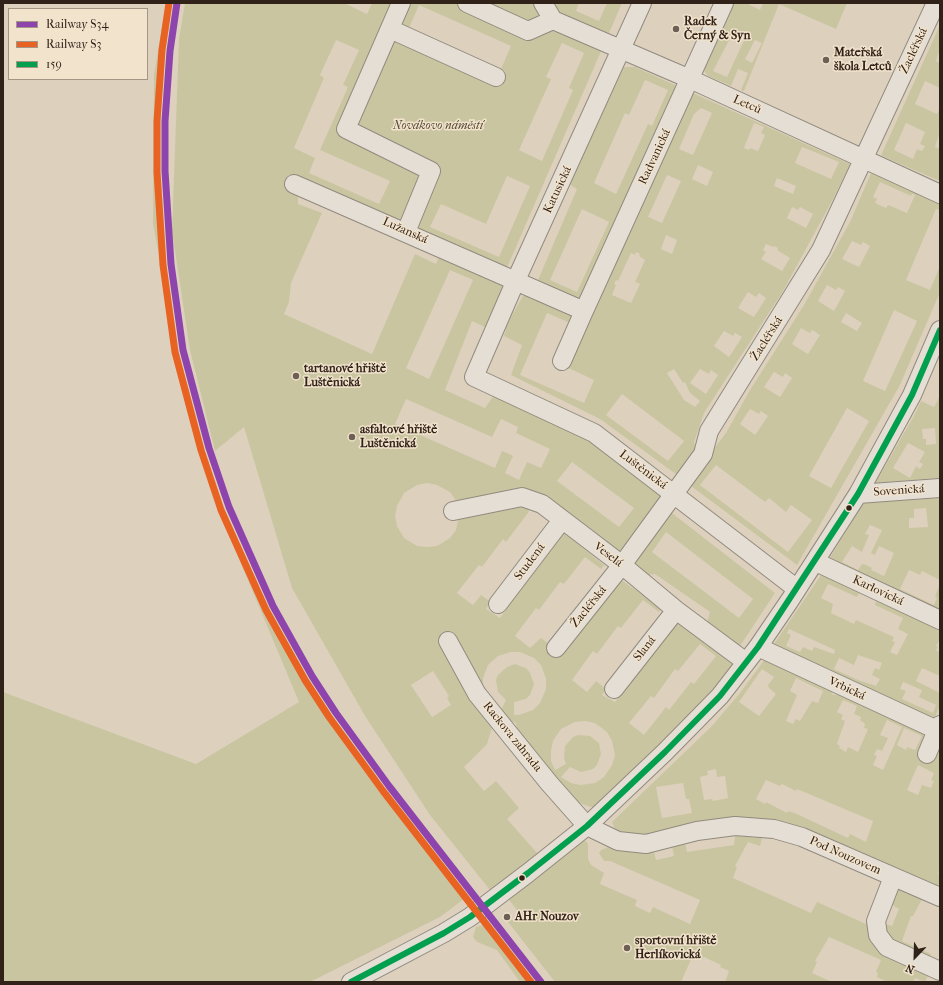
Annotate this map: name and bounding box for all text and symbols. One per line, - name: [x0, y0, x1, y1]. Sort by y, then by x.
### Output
- legend: [8, 8, 148, 80]
- place label: Radek Černý & Syn: [684, 15, 750, 43]
- text: Railway S34: [46, 17, 109, 31]
- marker: Radek Černý & Syn: [671, 24, 681, 34]
- street label: Žacléřská: [897, 26, 931, 76]
- text: Railway S3: [46, 37, 101, 51]
- place label: Mateřská škola Letců: [834, 46, 891, 74]
- marker: Mateřská škola Letců: [821, 55, 831, 65]
- text: 159: [46, 57, 62, 71]
- street label: Letců: [731, 92, 763, 118]
- park label: Novákovo náměstí: [393, 119, 483, 133]
- street label: Radvanická: [636, 127, 674, 187]
- street label: Katusická: [541, 164, 575, 216]
- street label: Lužanská: [380, 215, 430, 247]
- street label: Žacléřská: [748, 314, 786, 364]
- place label: tartanové hřiště Luštěnická: [304, 362, 386, 390]
- marker: tartanové hřiště Luštěnická: [291, 371, 301, 381]
- place label: asfaltové hřiště Luštěnická: [360, 423, 437, 451]
- marker: asfaltové hřiště Luštěnická: [347, 432, 357, 442]
- street label: Luštěnická: [616, 447, 670, 493]
- street label: Sovenická: [873, 482, 925, 500]
- unlabelled marker: [844, 503, 854, 513]
- street label: Veselá: [591, 540, 625, 570]
- street label: Studená: [512, 541, 548, 583]
- street label: Karlovická: [850, 573, 906, 609]
- street label: Žacléřská: [568, 583, 610, 631]
- street label: Slaná: [631, 634, 659, 664]
- street label: Vrbická: [826, 674, 868, 704]
- street label: Rackova zahrada: [479, 699, 545, 775]
- street label: Pod Nouzovem: [807, 834, 883, 878]
- unlabelled marker: [517, 873, 527, 883]
- place label: AHr Nouzov: [515, 910, 579, 924]
- marker: AHr Nouzov: [502, 912, 512, 922]
- place label: sportovní hřiště Herlíkovická: [635, 934, 716, 962]
- north arrow: [895, 937, 935, 977]
- marker: sportovní hřiště Herlíkovická: [622, 943, 632, 953]
- text: N: [904, 961, 917, 976]

